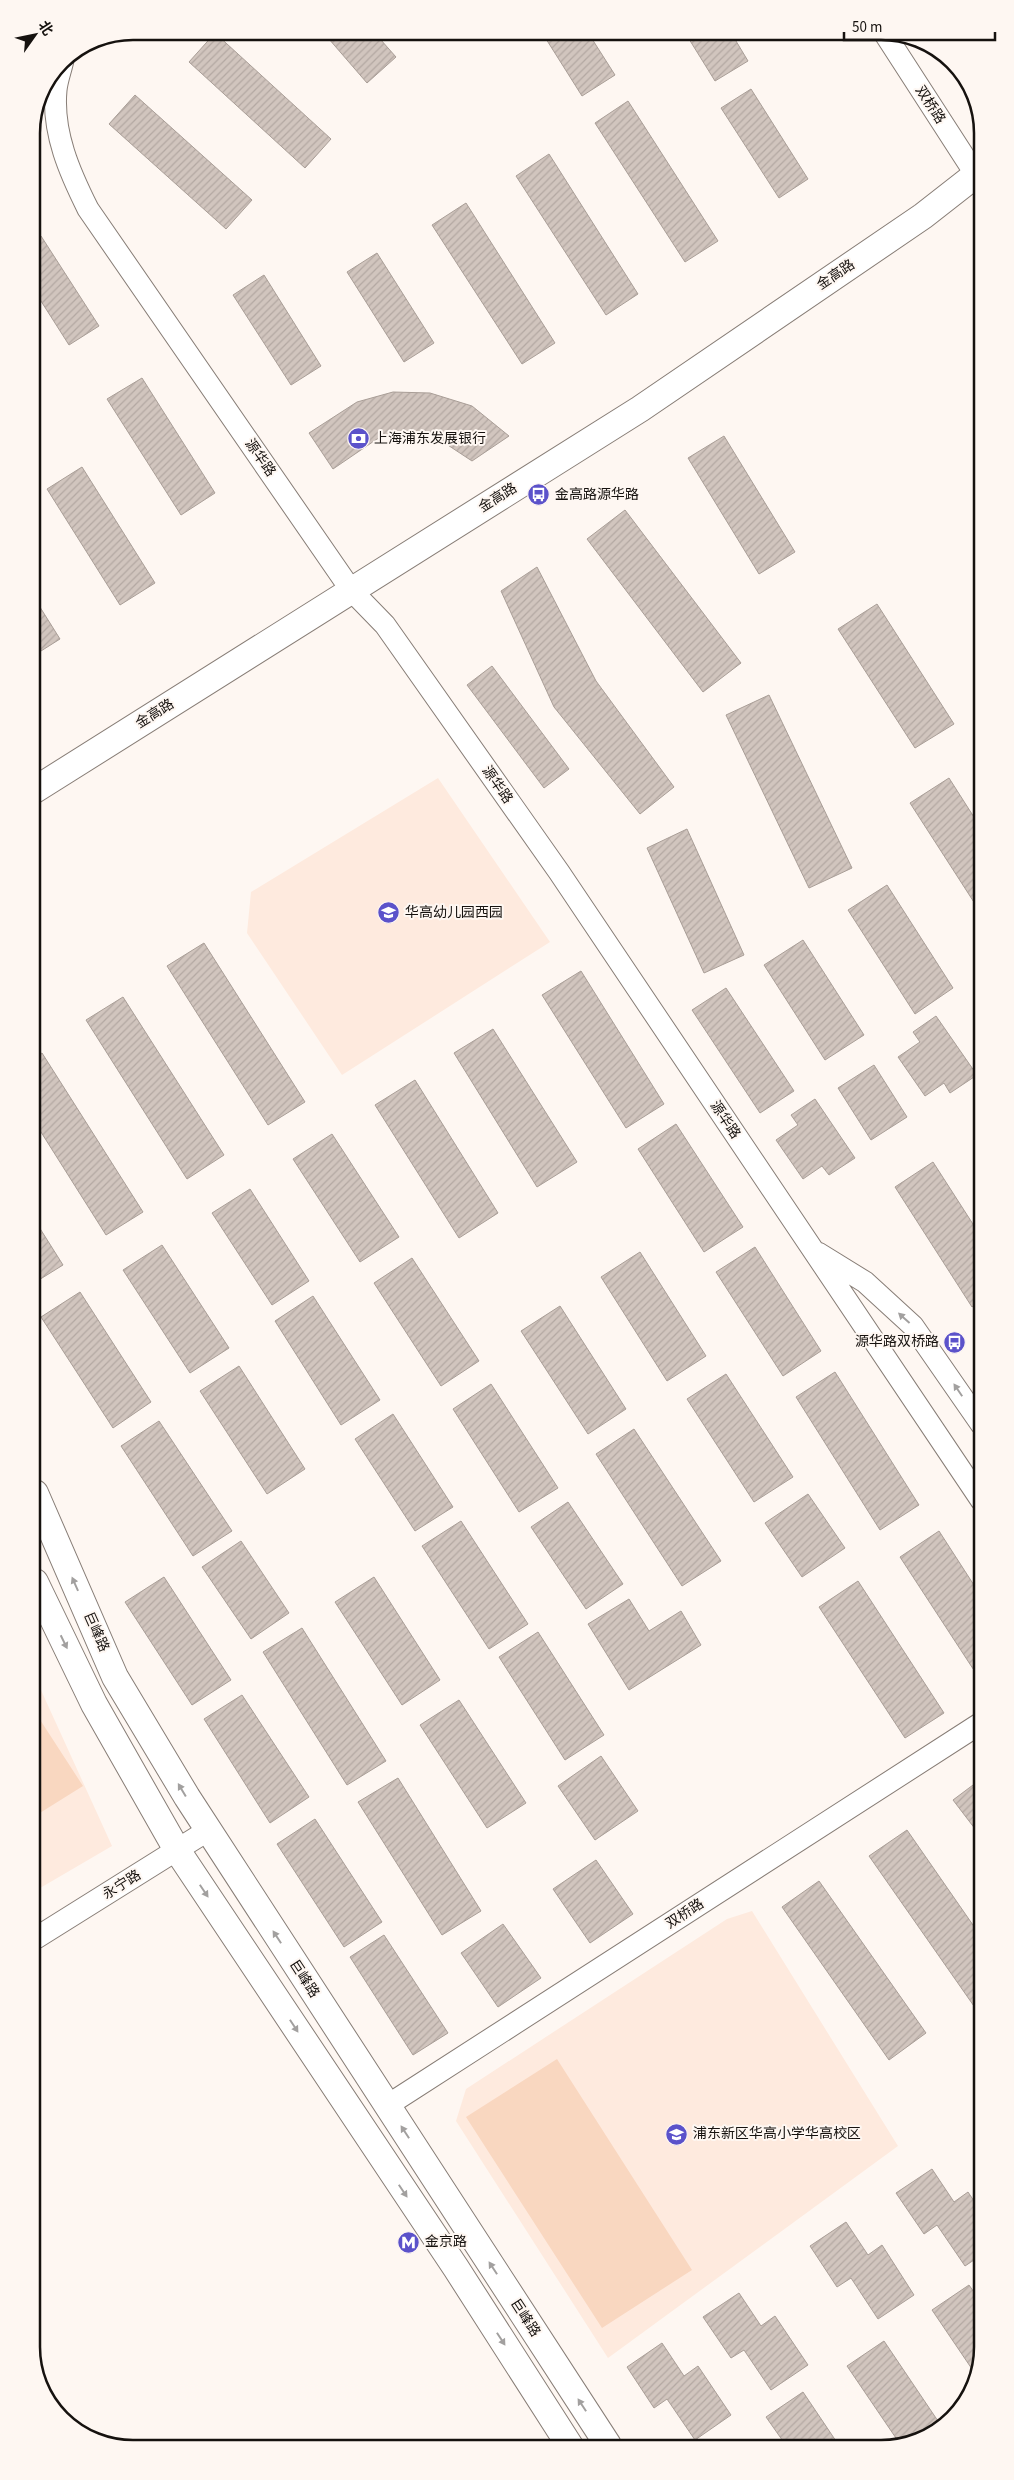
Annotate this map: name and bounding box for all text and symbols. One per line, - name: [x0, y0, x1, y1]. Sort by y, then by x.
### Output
- north arrow: [10, 10, 60, 60]
- scale bar: [844, 10, 995, 42]
- text: 北: [33, 17, 57, 40]
- text: 50 m: [852, 17, 882, 38]
- street label: 双桥路: [910, 82, 950, 128]
- street label: 金高路: [813, 255, 859, 295]
- bank icon: 上海浦东发展银行: [346, 427, 370, 451]
- place label: 上海浦东发展银行: [374, 429, 486, 449]
- street label: 源华路: [240, 435, 280, 481]
- street label: 金高路: [475, 478, 521, 518]
- bus stop icon: 金高路源华路: [527, 483, 551, 507]
- place label: 金高路源华路: [555, 485, 639, 505]
- street label: 金高路: [132, 694, 178, 734]
- street label: 源华路: [477, 762, 517, 808]
- school or university icon: 华高幼儿园西园: [377, 901, 401, 925]
- place label: 华高幼儿园西园: [405, 903, 503, 923]
- street label: 源华路: [705, 1097, 745, 1143]
- one-way arrow: [898, 1312, 911, 1323]
- bus stop icon: 源华路双桥路: [943, 1330, 967, 1354]
- place label: 源华路双桥路: [855, 1332, 939, 1352]
- one-way arrow: [953, 1383, 962, 1397]
- one-way arrow: [70, 1577, 78, 1591]
- street label: 巨峰路: [78, 1609, 114, 1655]
- one-way arrow: [60, 1634, 68, 1649]
- one-way arrow: [178, 1782, 186, 1797]
- street label: 永宁路: [99, 1865, 145, 1905]
- one-way arrow: [199, 1884, 209, 1898]
- street label: 双桥路: [662, 1894, 708, 1934]
- one-way arrow: [272, 1931, 282, 1944]
- street label: 巨峰路: [284, 1956, 324, 2002]
- one-way arrow: [289, 2020, 298, 2033]
- school or university icon: 浦东新区华高小学华高校区: [665, 2122, 689, 2146]
- place label: 浦东新区华高小学华高校区: [693, 2124, 861, 2144]
- one-way arrow: [400, 2125, 410, 2138]
- one-way arrow: [398, 2184, 408, 2198]
- metro station icon: 金京路: [397, 2230, 421, 2254]
- place label: 金京路: [425, 2232, 467, 2252]
- one-way arrow: [489, 2262, 498, 2275]
- street label: 巨峰路: [505, 2295, 545, 2341]
- one-way arrow: [497, 2332, 506, 2345]
- one-way arrow: [577, 2398, 586, 2411]

